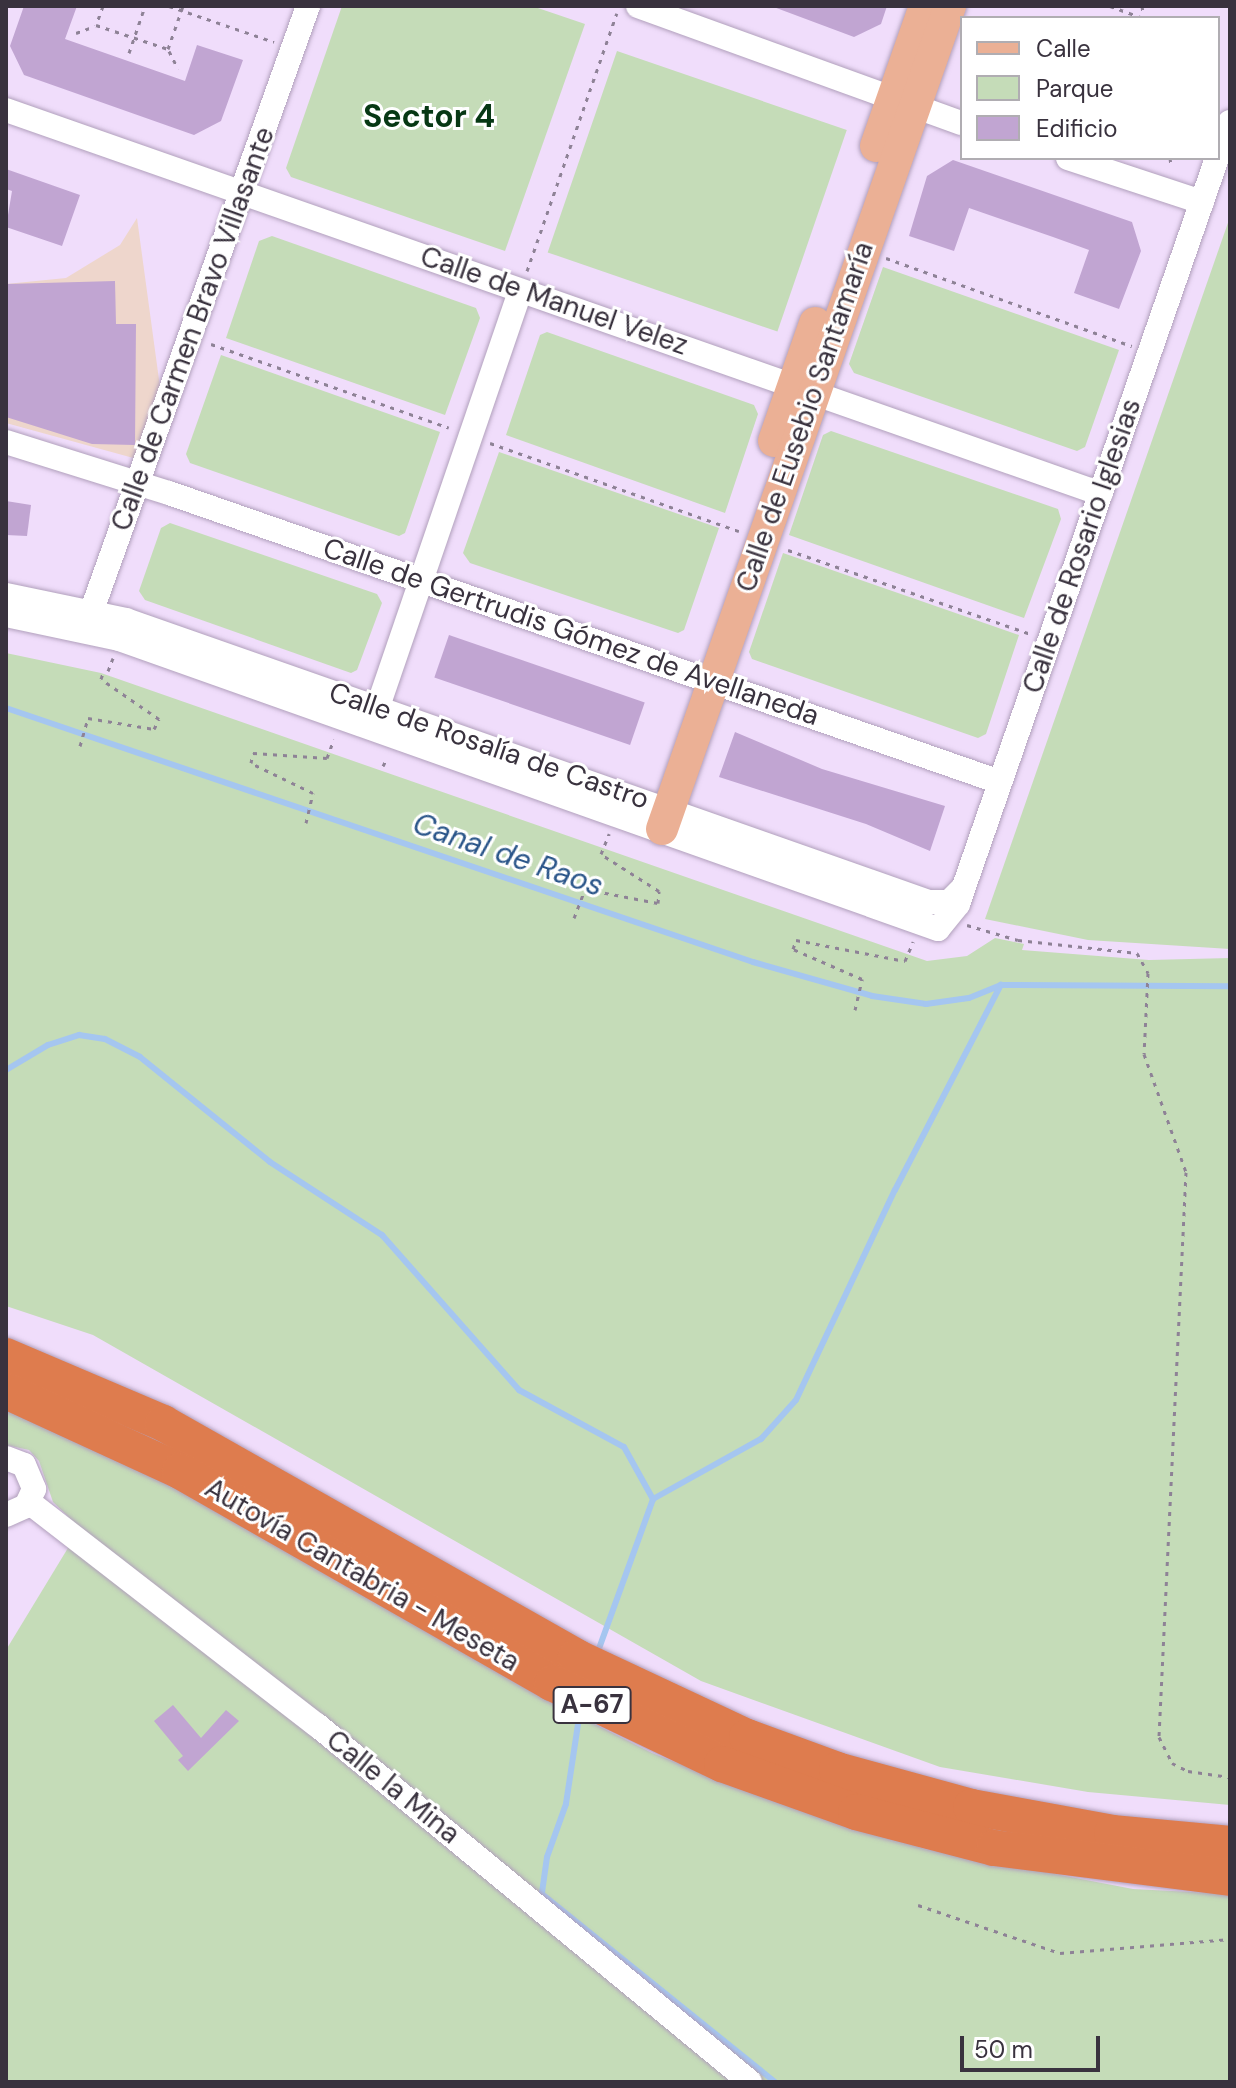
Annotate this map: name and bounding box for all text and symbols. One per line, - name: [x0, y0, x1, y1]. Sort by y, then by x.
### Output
- legend: [960, 16, 1220, 160]
- text: Calle: [1036, 33, 1091, 64]
- text: Parque: [1036, 73, 1113, 104]
- district label: Sector 4: [363, 97, 495, 135]
- text: Edificio: [1036, 113, 1118, 144]
- street label: Calle de Carmen Bravo Villasante: [104, 123, 282, 535]
- street label: Calle de Eusebio Santamaría: [729, 238, 881, 596]
- street label: Calle de Manuel Velez: [416, 239, 692, 363]
- street label: Calle de Rosario Iglesias: [1016, 394, 1148, 698]
- street label: Calle de Gertrudis Gómez de Avellaneda: [319, 531, 823, 733]
- street label: Calle de Rosalía de Castro: [325, 675, 653, 817]
- water label: Canal de Raos: [408, 806, 608, 904]
- street label: Autovía Cantabria - Meseta: [199, 1471, 525, 1679]
- road number: A-67: [552, 1683, 632, 1727]
- street label: Calle la Mina: [320, 1723, 466, 1851]
- scale bar: [964, 2020, 1104, 2070]
- text: 50 m: [974, 2034, 1033, 2065]

